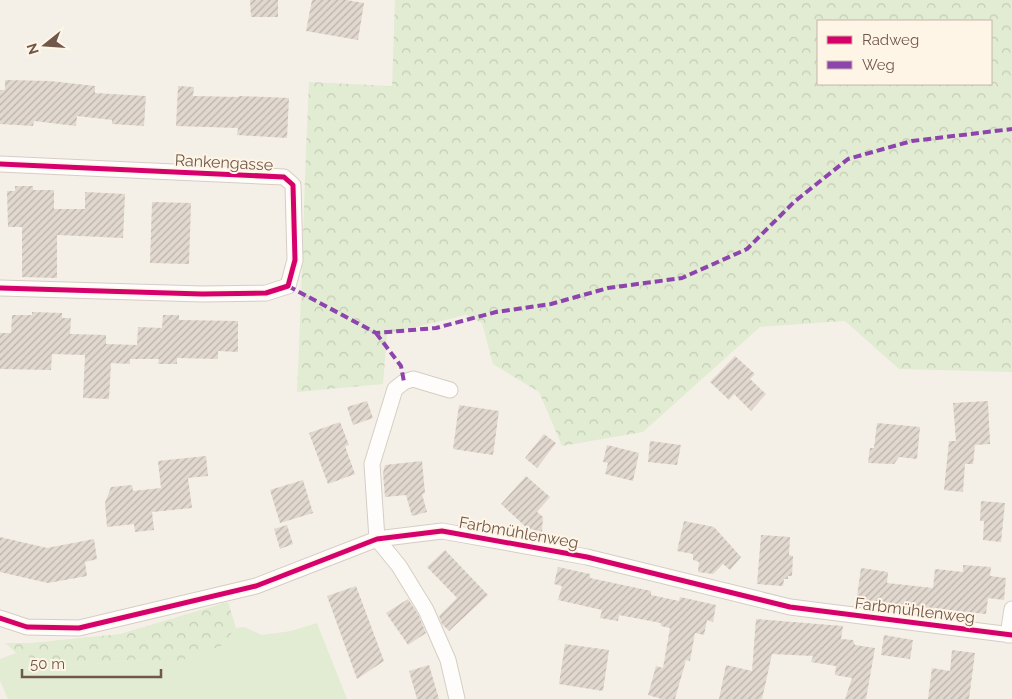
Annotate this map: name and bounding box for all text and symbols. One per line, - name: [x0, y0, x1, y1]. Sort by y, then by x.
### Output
- north arrow: [20, 20, 70, 70]
- legend: [817, 20, 992, 85]
- text: Radweg: [862, 31, 919, 49]
- text: N: [23, 41, 42, 56]
- text: Weg: [862, 56, 895, 74]
- street label: Rankengasse: [174, 150, 274, 175]
- street label: Farbmühlenweg: [458, 513, 580, 552]
- street label: Farbmühlenweg: [854, 594, 976, 627]
- scale bar: [22, 646, 161, 678]
- text: 50 m: [30, 655, 65, 673]

